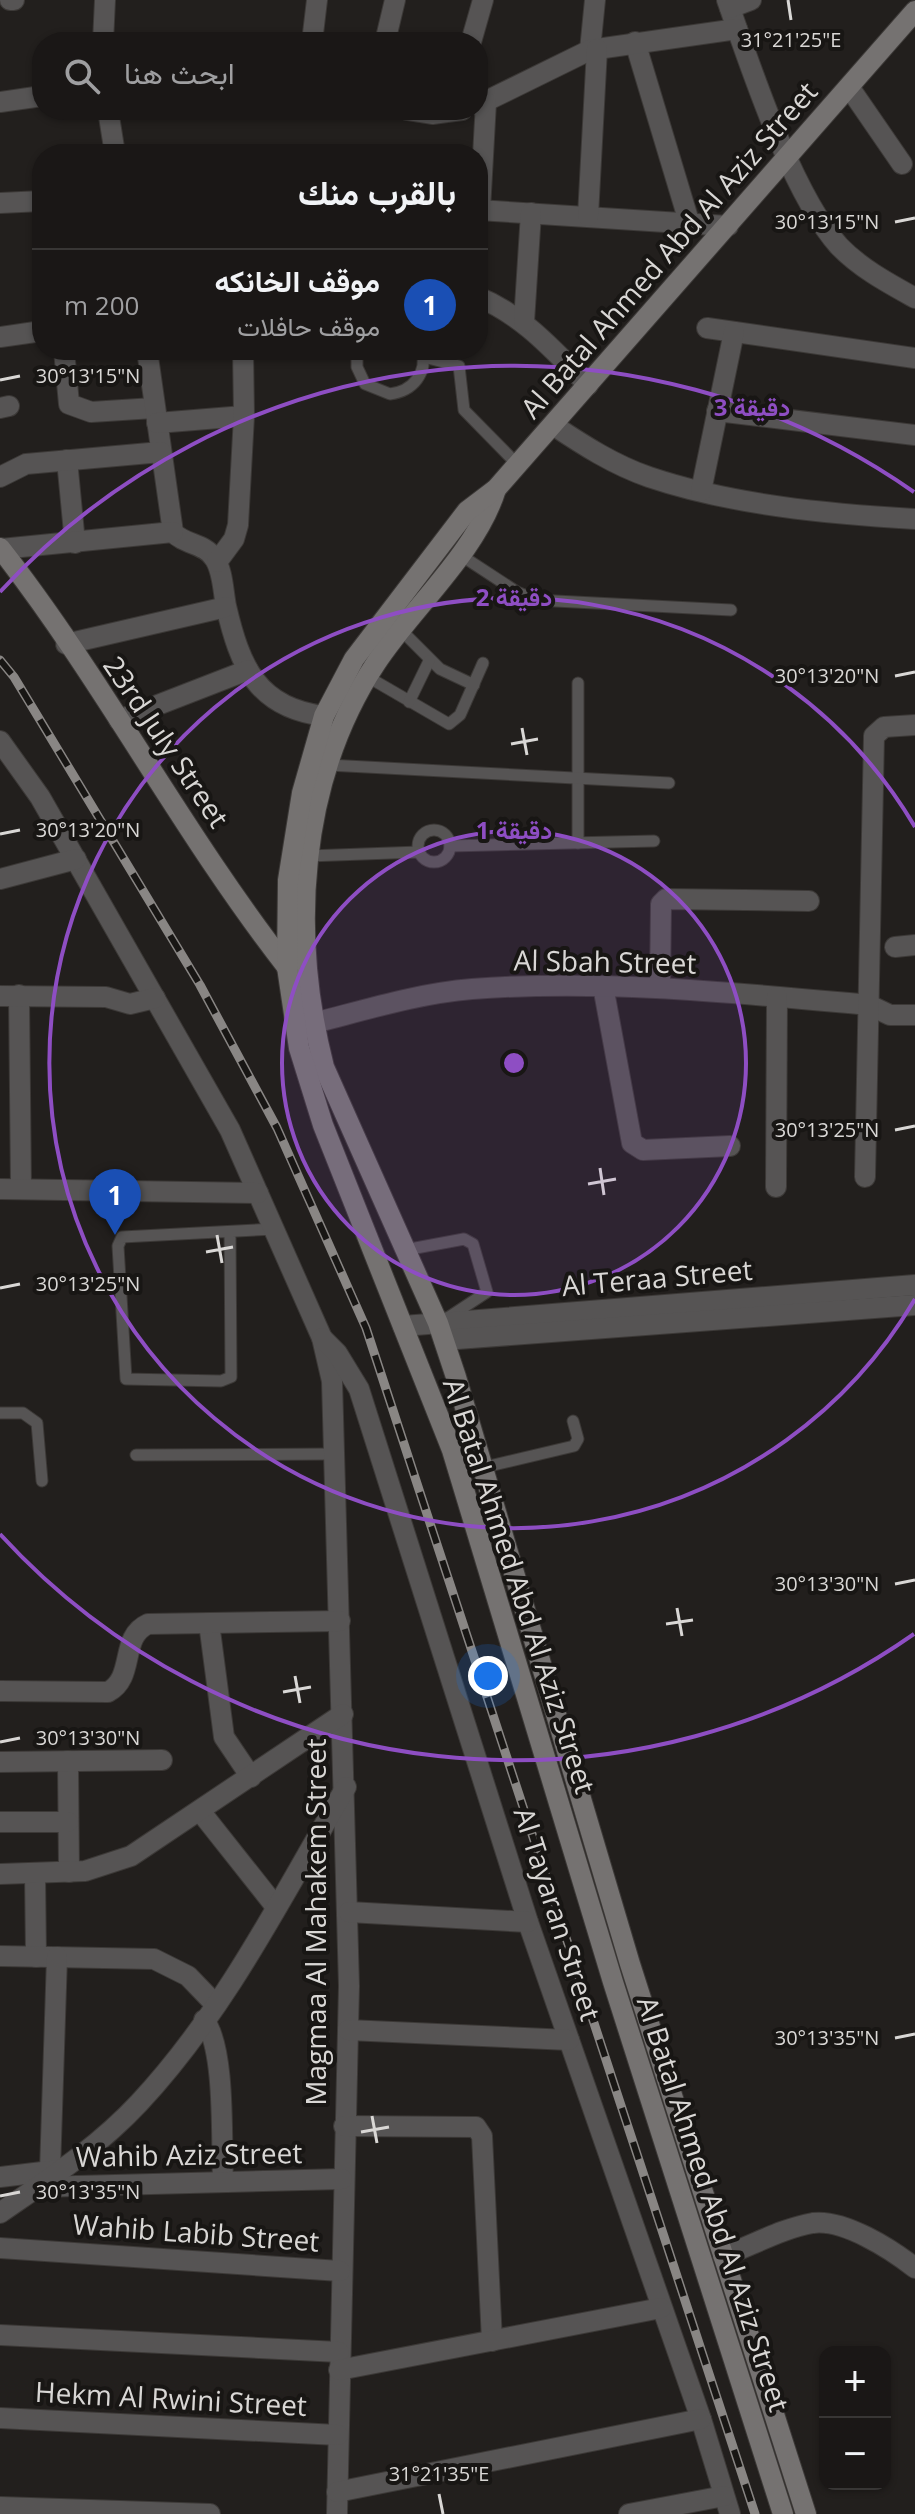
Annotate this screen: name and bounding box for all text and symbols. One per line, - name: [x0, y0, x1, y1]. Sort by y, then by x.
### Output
- text: 31°21'25"E: [741, 26, 841, 53]
- search box: [32, 32, 488, 120]
- text: ابحث هنا: [124, 52, 235, 93]
- icon: search: [60, 54, 104, 98]
- street label: Al Batal Ahmed Abd Al Aziz Street: [511, 73, 825, 426]
- text: بالقرب منك: [298, 169, 456, 215]
- text: 30°13'15"N: [775, 208, 879, 235]
- text: موقف الخانكه: [215, 260, 380, 301]
- text: 200 m: [64, 287, 139, 323]
- text: 1: [423, 287, 437, 323]
- text: موقف حافلات: [237, 308, 380, 344]
- text: 30°13'15"N: [36, 362, 140, 389]
- text: 3 دقيقة: [714, 390, 790, 423]
- text: 2 دقيقة: [476, 580, 552, 613]
- street label: 23rd July Street: [95, 648, 238, 835]
- text: 30°13'20"N: [775, 662, 879, 689]
- text: 1 دقيقة: [476, 813, 552, 846]
- text: 30°13'20"N: [36, 816, 140, 843]
- street label: Al Sbah Street: [513, 940, 697, 982]
- centre of rings: [500, 1049, 528, 1077]
- text: 30°13'25"N: [775, 1116, 879, 1143]
- pin: 1: [89, 1169, 141, 1235]
- street label: Al Teraa Street: [560, 1250, 754, 1304]
- text: 30°13'25"N: [36, 1270, 140, 1297]
- street label: Al Batal Ahmed Abd Al Aziz Street: [435, 1373, 605, 1798]
- text: 30°13'30"N: [775, 1570, 879, 1597]
- your location: [468, 1656, 508, 1696]
- text: 30°13'30"N: [36, 1724, 140, 1751]
- street label: Magmaa Al Mahakem Street: [296, 1738, 334, 2106]
- street label: Al Tayaran Street: [506, 1802, 610, 2025]
- street label: Al Batal Ahmed Abd Al Aziz Street: [629, 1991, 799, 2416]
- text: 30°13'35"N: [775, 2024, 879, 2051]
- street label: Wahib Aziz Street: [75, 2133, 303, 2175]
- text: 30°13'35"N: [36, 2178, 140, 2205]
- street label: Wahib Labib Street: [72, 2204, 321, 2260]
- map controls: [819, 2346, 891, 2490]
- button: +: [819, 2346, 891, 2418]
- street label: Hekm Al Rwini Street: [34, 2372, 308, 2424]
- button: −: [819, 2418, 891, 2490]
- text: 31°21'35"E: [389, 2460, 489, 2487]

